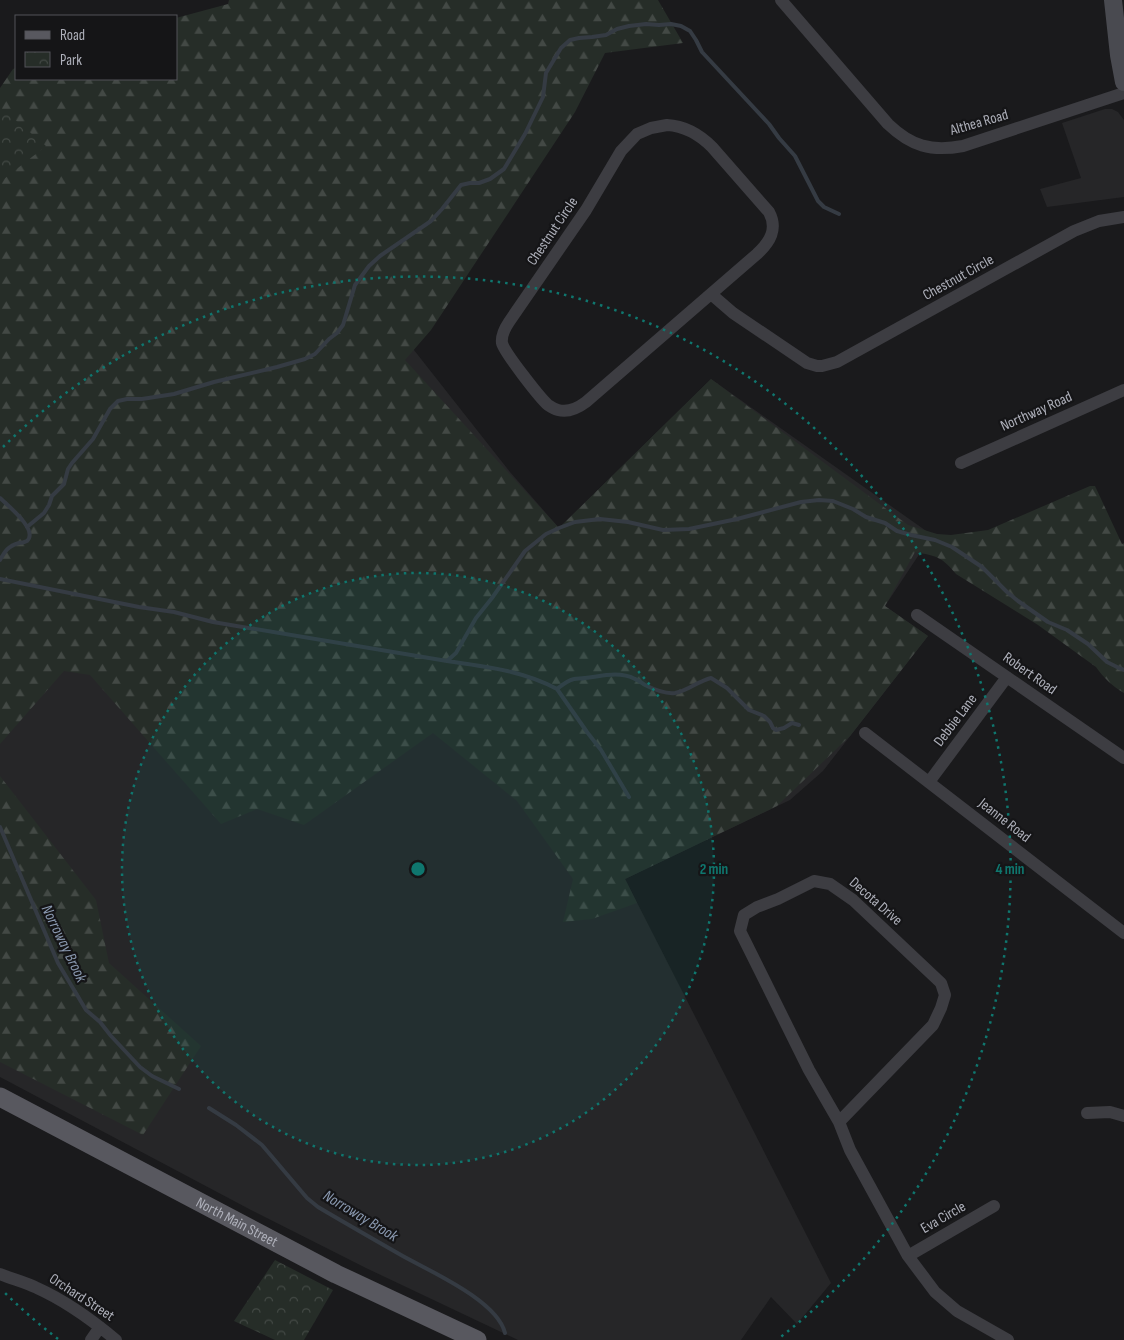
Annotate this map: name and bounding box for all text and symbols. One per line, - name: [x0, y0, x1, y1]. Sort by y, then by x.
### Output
- legend: [15, 15, 178, 80]
- text: Road: [60, 26, 85, 45]
- text: Park: [60, 51, 82, 70]
- street label: Althea Road: [947, 105, 1010, 140]
- street label: Chestnut Circle: [523, 194, 582, 269]
- street label: Chestnut Circle: [919, 250, 997, 305]
- street label: Northway Road: [997, 387, 1075, 436]
- street label: Robert Road: [999, 648, 1060, 699]
- street label: Debbie Lane: [930, 690, 981, 750]
- street label: Jeanne Road: [974, 793, 1035, 847]
- centre of rings: [409, 860, 427, 878]
- text: 2 min: [700, 860, 728, 879]
- text: 4 min: [996, 860, 1024, 879]
- street label: Decota Drive: [845, 873, 906, 930]
- water label: Norroway Brook: [37, 902, 91, 986]
- water label: Norroway Brook: [319, 1187, 402, 1247]
- street label: North Main Street: [193, 1193, 281, 1252]
- street label: Eva Circle: [917, 1197, 969, 1238]
- street label: Orchard Street: [46, 1269, 118, 1326]

